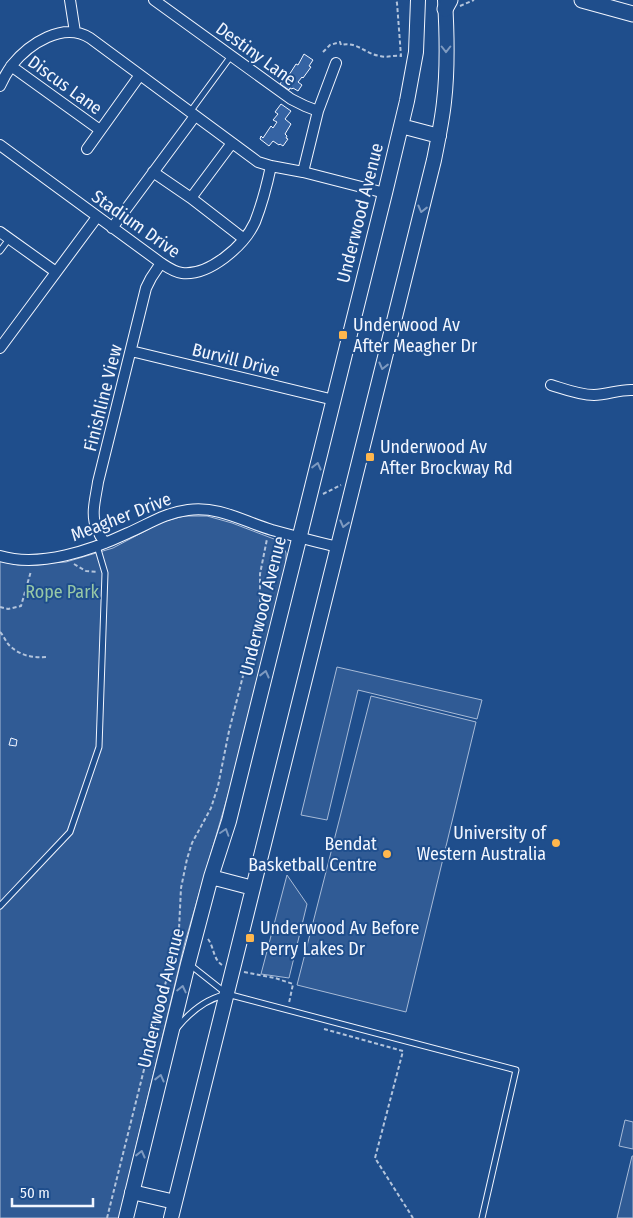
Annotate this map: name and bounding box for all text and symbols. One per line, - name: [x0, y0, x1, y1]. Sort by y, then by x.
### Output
- street label: Destiny Lane: [211, 17, 301, 91]
- one-way arrow: [441, 45, 451, 53]
- street label: Discus Lane: [23, 51, 107, 119]
- street label: Underwood Avenue: [332, 141, 388, 285]
- street label: Stadium Drive: [87, 185, 185, 263]
- one-way arrow: [417, 204, 428, 213]
- place label: Underwood Av After Meagher Dr: [353, 314, 478, 357]
- marker: Underwood Av After Meagher Dr: [337, 329, 349, 341]
- street label: Burvill Drive: [190, 338, 282, 382]
- street label: Finishline View: [79, 342, 127, 454]
- one-way arrow: [378, 362, 389, 371]
- place label: Underwood Av After Brockway Rd: [380, 436, 513, 479]
- marker: Underwood Av After Brockway Rd: [364, 451, 376, 463]
- one-way arrow: [311, 461, 322, 470]
- street label: Meagher Drive: [68, 488, 174, 546]
- one-way arrow: [339, 520, 350, 529]
- street label: Underwood Avenue: [235, 534, 291, 678]
- park label: Rope Park: [25, 581, 99, 603]
- one-way arrow: [259, 670, 270, 679]
- place label: University of Western Australia: [417, 822, 547, 865]
- one-way arrow: [219, 828, 229, 837]
- place label: Bendat Basketball Centre: [248, 833, 377, 876]
- marker: University of Western Australia: [550, 837, 562, 849]
- marker: Bendat Basketball Centre: [381, 848, 393, 860]
- place label: Underwood Av Before Perry Lakes Dr: [260, 917, 420, 960]
- street label: Underwood Avenue: [133, 926, 189, 1070]
- marker: Underwood Av Before Perry Lakes Dr: [244, 932, 256, 944]
- one-way arrow: [176, 984, 187, 993]
- one-way arrow: [154, 1073, 165, 1082]
- one-way arrow: [136, 1150, 146, 1158]
- scale bar: [12, 1176, 94, 1208]
- text: 50 m: [20, 1184, 50, 1202]

